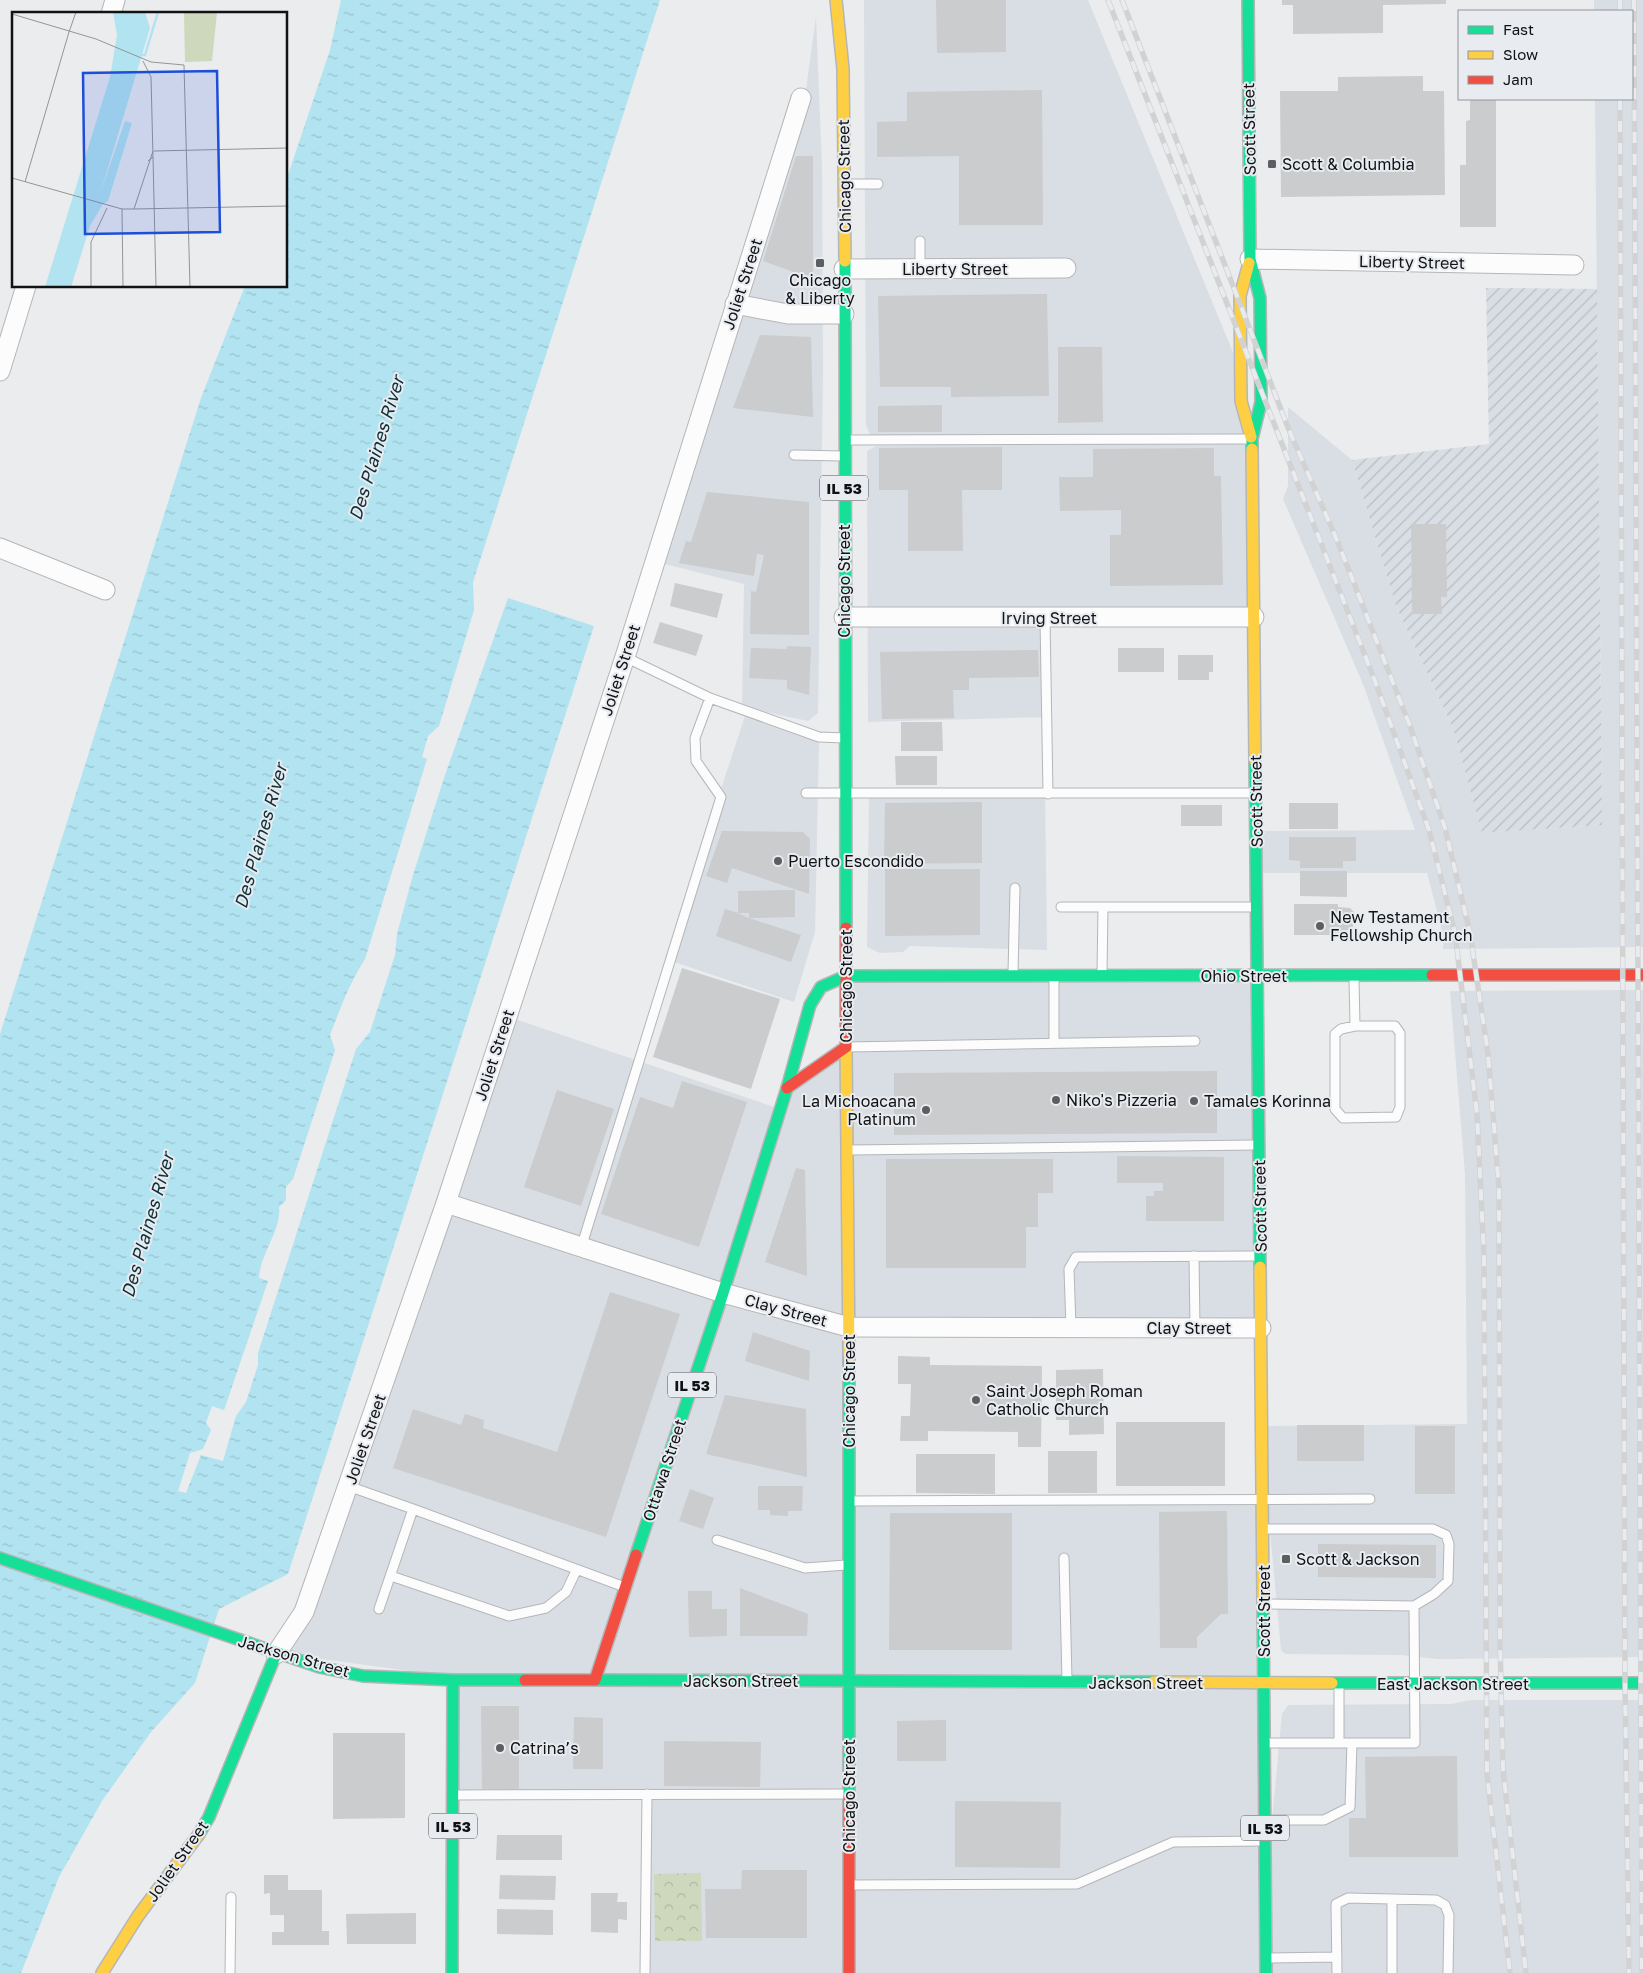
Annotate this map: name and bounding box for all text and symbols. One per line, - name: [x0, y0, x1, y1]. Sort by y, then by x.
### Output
- legend: [1458, 10, 1633, 100]
- inset map: [12, 12, 288, 288]
- text: Fast: [1503, 20, 1534, 38]
- text: Slow: [1503, 45, 1538, 63]
- text: Jam: [1503, 70, 1533, 88]
- street label: Scott Street: [1238, 83, 1260, 175]
- street label: Chicago Street: [833, 119, 855, 233]
- place label: Scott & Columbia: [1282, 154, 1415, 174]
- marker: Scott & Columbia: [1266, 158, 1278, 170]
- street label: Joliet Street: [718, 236, 766, 332]
- street label: Liberty Street: [1359, 251, 1465, 273]
- marker: Chicago & Liberty: [814, 257, 826, 269]
- street label: Liberty Street: [902, 259, 1008, 279]
- place label: Chicago & Liberty: [785, 270, 855, 308]
- water label: Des Plaines River: [344, 370, 409, 523]
- road number: IL 53: [820, 476, 868, 500]
- street label: Chicago Street: [834, 524, 854, 638]
- street label: Irving Street: [1001, 608, 1097, 628]
- street label: Joliet Street: [596, 622, 644, 718]
- street label: Scott Street: [1245, 755, 1267, 847]
- water label: Des Plaines River: [229, 758, 292, 911]
- place label: Puerto Escondido: [788, 851, 924, 871]
- marker: Puerto Escondido: [772, 855, 784, 867]
- place label: New Testament Fellowship Church: [1330, 907, 1473, 945]
- marker: New Testament Fellowship Church: [1314, 920, 1326, 932]
- street label: Chicago Street: [836, 929, 856, 1043]
- street label: Ohio Street: [1201, 966, 1287, 986]
- street label: Joliet Street: [470, 1007, 518, 1103]
- place label: Niko's Pizzeria: [1066, 1090, 1177, 1110]
- place label: La Michoacana Platinum: [802, 1091, 916, 1129]
- place label: Tamales Korinna: [1204, 1091, 1331, 1111]
- marker: Niko's Pizzeria: [1050, 1094, 1062, 1106]
- marker: Tamales Korinna: [1188, 1095, 1200, 1107]
- marker: La Michoacana Platinum: [920, 1104, 932, 1116]
- water label: Des Plaines River: [116, 1147, 179, 1300]
- street label: Scott Street: [1249, 1160, 1271, 1252]
- street label: Clay Street: [742, 1289, 830, 1331]
- street label: Clay Street: [1146, 1318, 1232, 1338]
- street label: Chicago Street: [839, 1334, 859, 1448]
- road number: IL 53: [668, 1372, 716, 1398]
- place label: Saint Joseph Roman Catholic Church: [986, 1381, 1143, 1419]
- street label: Joliet Street: [340, 1391, 390, 1487]
- marker: Saint Joseph Roman Catholic Church: [970, 1394, 982, 1406]
- street label: Ottawa Street: [638, 1416, 690, 1524]
- place label: Scott & Jackson: [1296, 1549, 1420, 1569]
- marker: Scott & Jackson: [1280, 1553, 1292, 1565]
- street label: Scott Street: [1254, 1565, 1274, 1657]
- street label: Jackson Street: [236, 1631, 352, 1681]
- street label: Jackson Street: [684, 1671, 798, 1691]
- street label: Jackson Street: [1089, 1673, 1203, 1693]
- street label: East Jackson Street: [1377, 1674, 1529, 1694]
- place label: Catrina’s: [510, 1738, 579, 1758]
- street label: Chicago Street: [839, 1739, 859, 1853]
- marker: Catrina’s: [494, 1742, 506, 1754]
- road number: IL 53: [429, 1814, 477, 1838]
- street label: Joliet Street: [142, 1816, 212, 1906]
- road number: IL 53: [1241, 1816, 1289, 1840]

